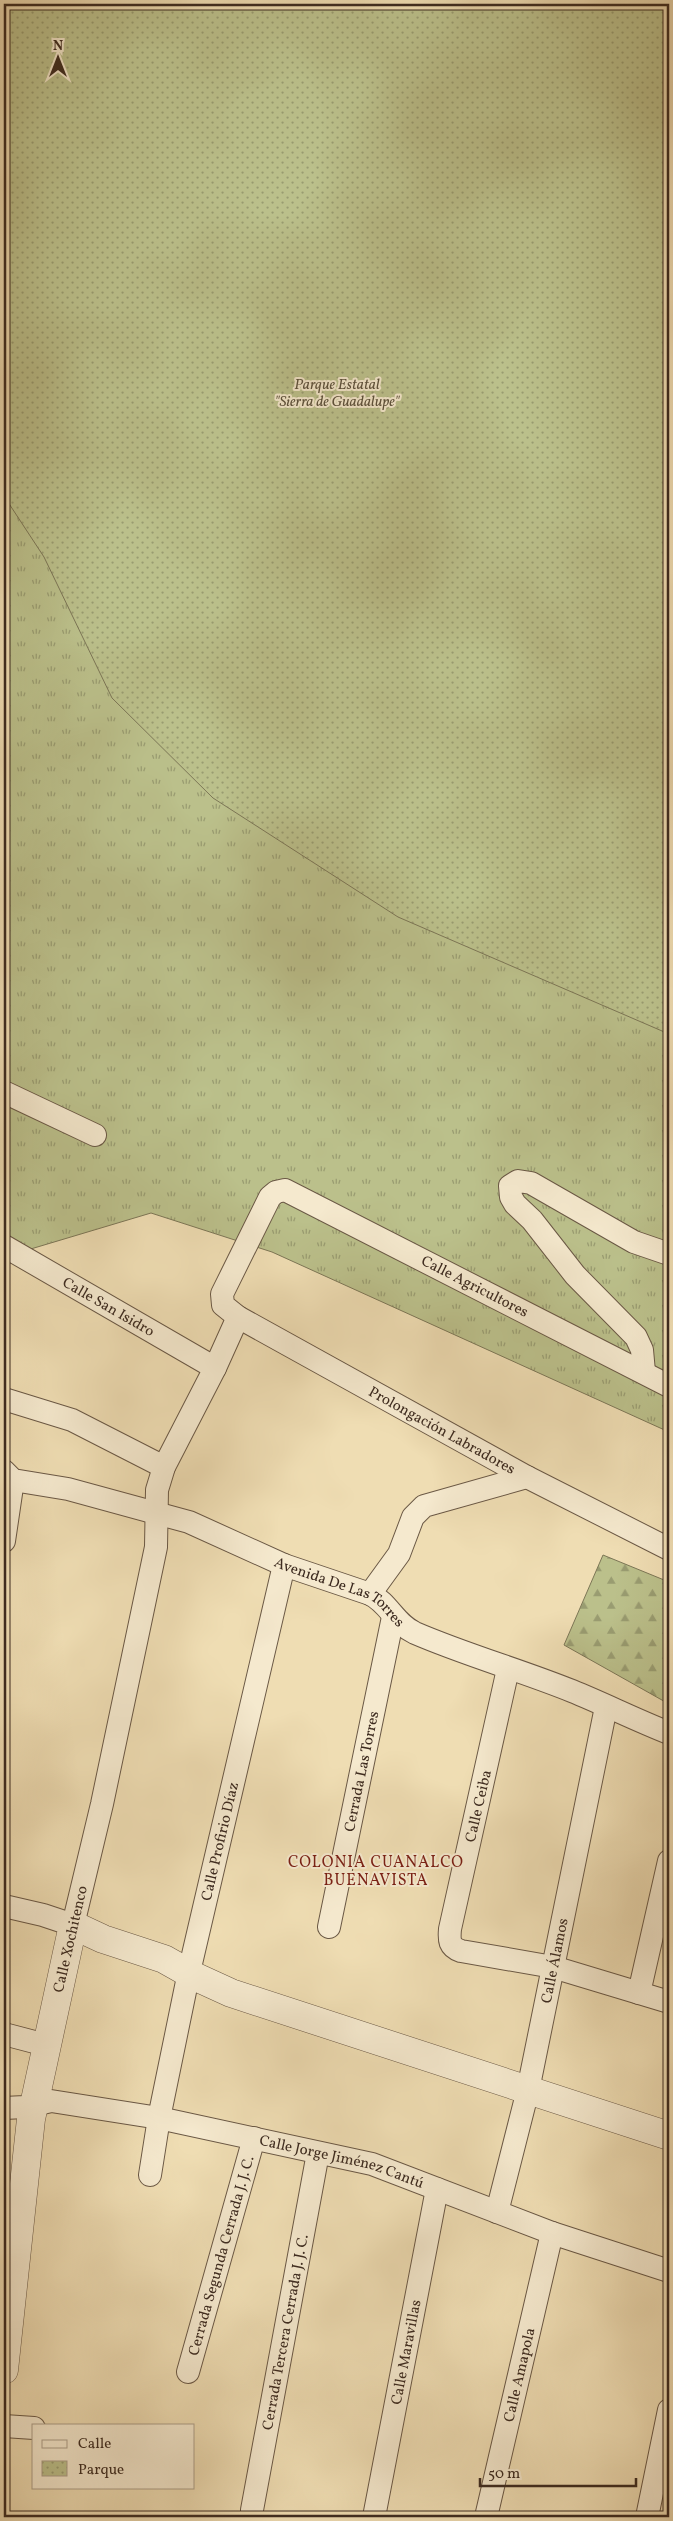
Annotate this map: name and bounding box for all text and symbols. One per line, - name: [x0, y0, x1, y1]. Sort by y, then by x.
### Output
- north arrow: [32, 32, 82, 82]
- text: N: [53, 37, 63, 56]
- park label: Parque Estatal "Sierra de Guadalupe": [274, 375, 401, 413]
- street label: Calle Agricultores: [417, 1251, 532, 1323]
- street label: Calle San Isidro: [58, 1273, 158, 1343]
- street label: Prolongación Labradores: [364, 1382, 519, 1480]
- street label: Avenida De Las Torres: [270, 1553, 408, 1633]
- street label: Cerrada Las Torres: [340, 1709, 385, 1834]
- street label: Calle Ceiba: [461, 1768, 498, 1844]
- street label: Calle Profirio Díaz: [197, 1780, 245, 1903]
- district label: COLONIA CUANALCO BUENAVISTA: [288, 1852, 464, 1892]
- street label: Calle Xochitenco: [49, 1884, 94, 1995]
- street label: Calle Álamos: [537, 1916, 575, 2005]
- street label: Calle Jorge Jiménez Cantú: [257, 2131, 427, 2195]
- street label: Cerrada Segunda Cerrada J. J. C.: [184, 2154, 260, 2358]
- street label: Cerrada Tercera Cerrada J. J. C.: [258, 2233, 315, 2432]
- street label: Calle Maravillas: [387, 2298, 428, 2407]
- street label: Calle Amapola: [499, 2326, 542, 2424]
- legend: [32, 2424, 195, 2488]
- text: Calle: [78, 2434, 111, 2455]
- scale bar: [480, 2456, 637, 2488]
- text: Parque: [78, 2460, 124, 2481]
- text: 50 m: [488, 2464, 520, 2485]

